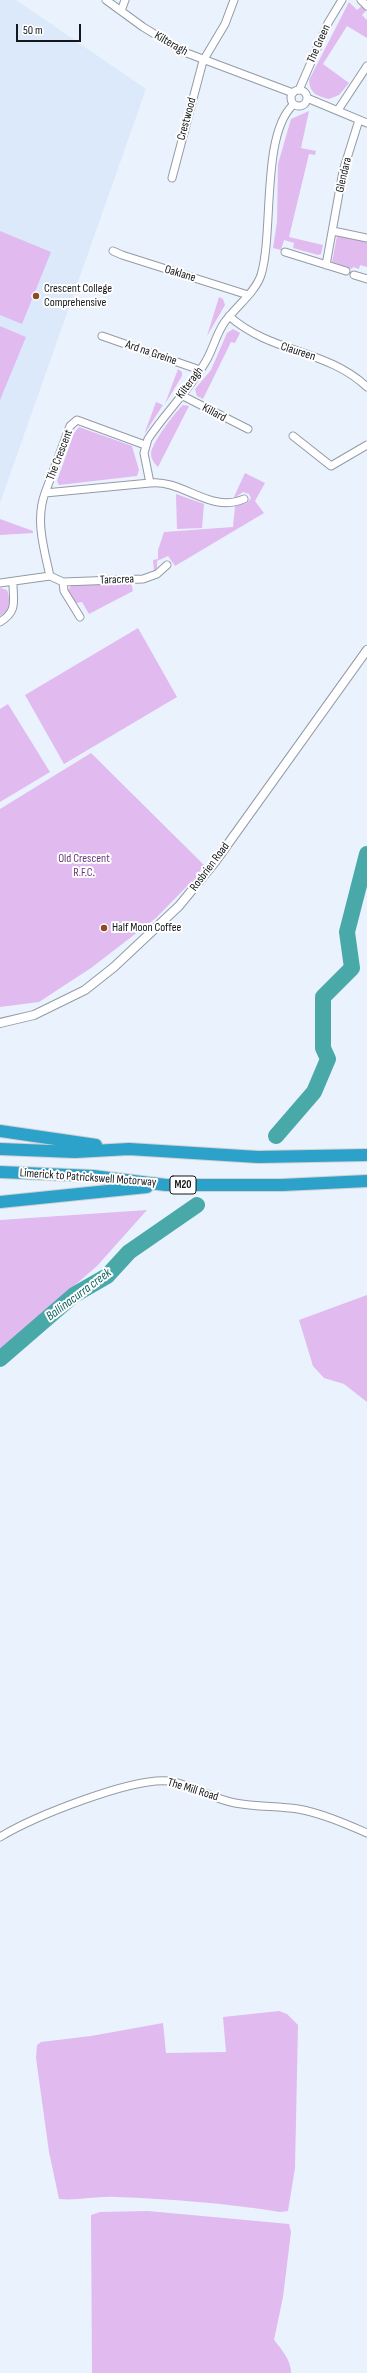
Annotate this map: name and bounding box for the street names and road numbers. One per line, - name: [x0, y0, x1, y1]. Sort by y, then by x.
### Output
- street label: The Green: [304, 22, 334, 66]
- street label: Kilteragh: [152, 29, 190, 59]
- street label: Crestwood: [174, 96, 200, 142]
- street label: Glendara: [333, 156, 355, 194]
- street label: Oaklane: [163, 262, 197, 286]
- street label: Ard na Greine: [123, 337, 179, 369]
- street label: Claureen: [279, 340, 317, 364]
- street label: Kilteragh: [173, 364, 207, 402]
- street label: Killard: [200, 401, 228, 425]
- street label: The Crescent: [44, 428, 76, 482]
- street label: Taracrea: [100, 572, 134, 588]
- street label: Rosbrien Road: [187, 840, 233, 894]
- street label: Limerick to Patrickswell Motorway: [19, 1166, 157, 1190]
- road number: M20: [170, 1176, 196, 1194]
- street label: The Mill Road: [166, 1775, 220, 1805]

